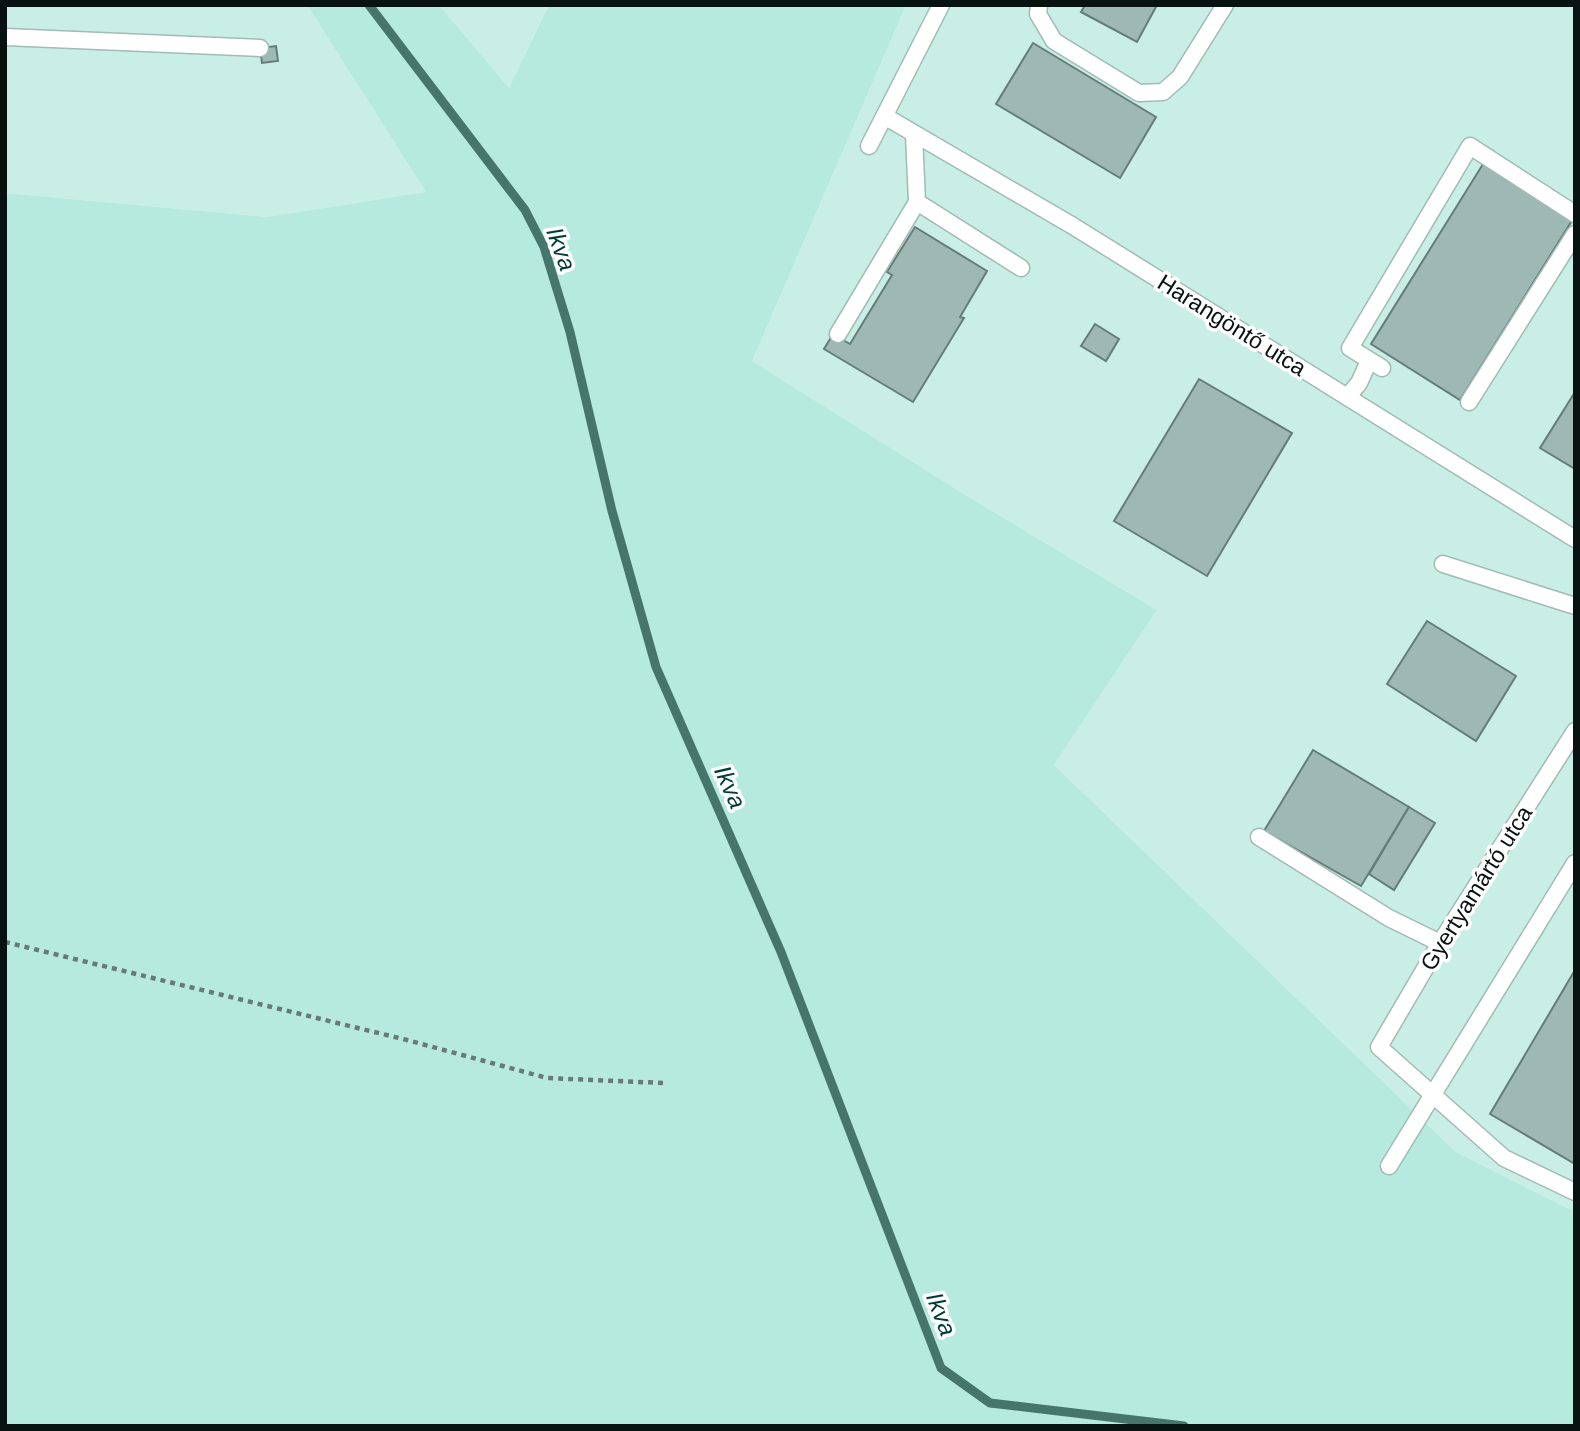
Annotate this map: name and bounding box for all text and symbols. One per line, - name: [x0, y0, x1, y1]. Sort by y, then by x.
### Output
- water label: Ikva: [541, 224, 582, 274]
- street label: Harangöntő utca: [1153, 269, 1311, 381]
- water label: Ikva: [709, 761, 752, 812]
- street label: Gyertyamártó utca: [1415, 801, 1537, 975]
- water label: Ikva: [921, 1288, 962, 1339]

